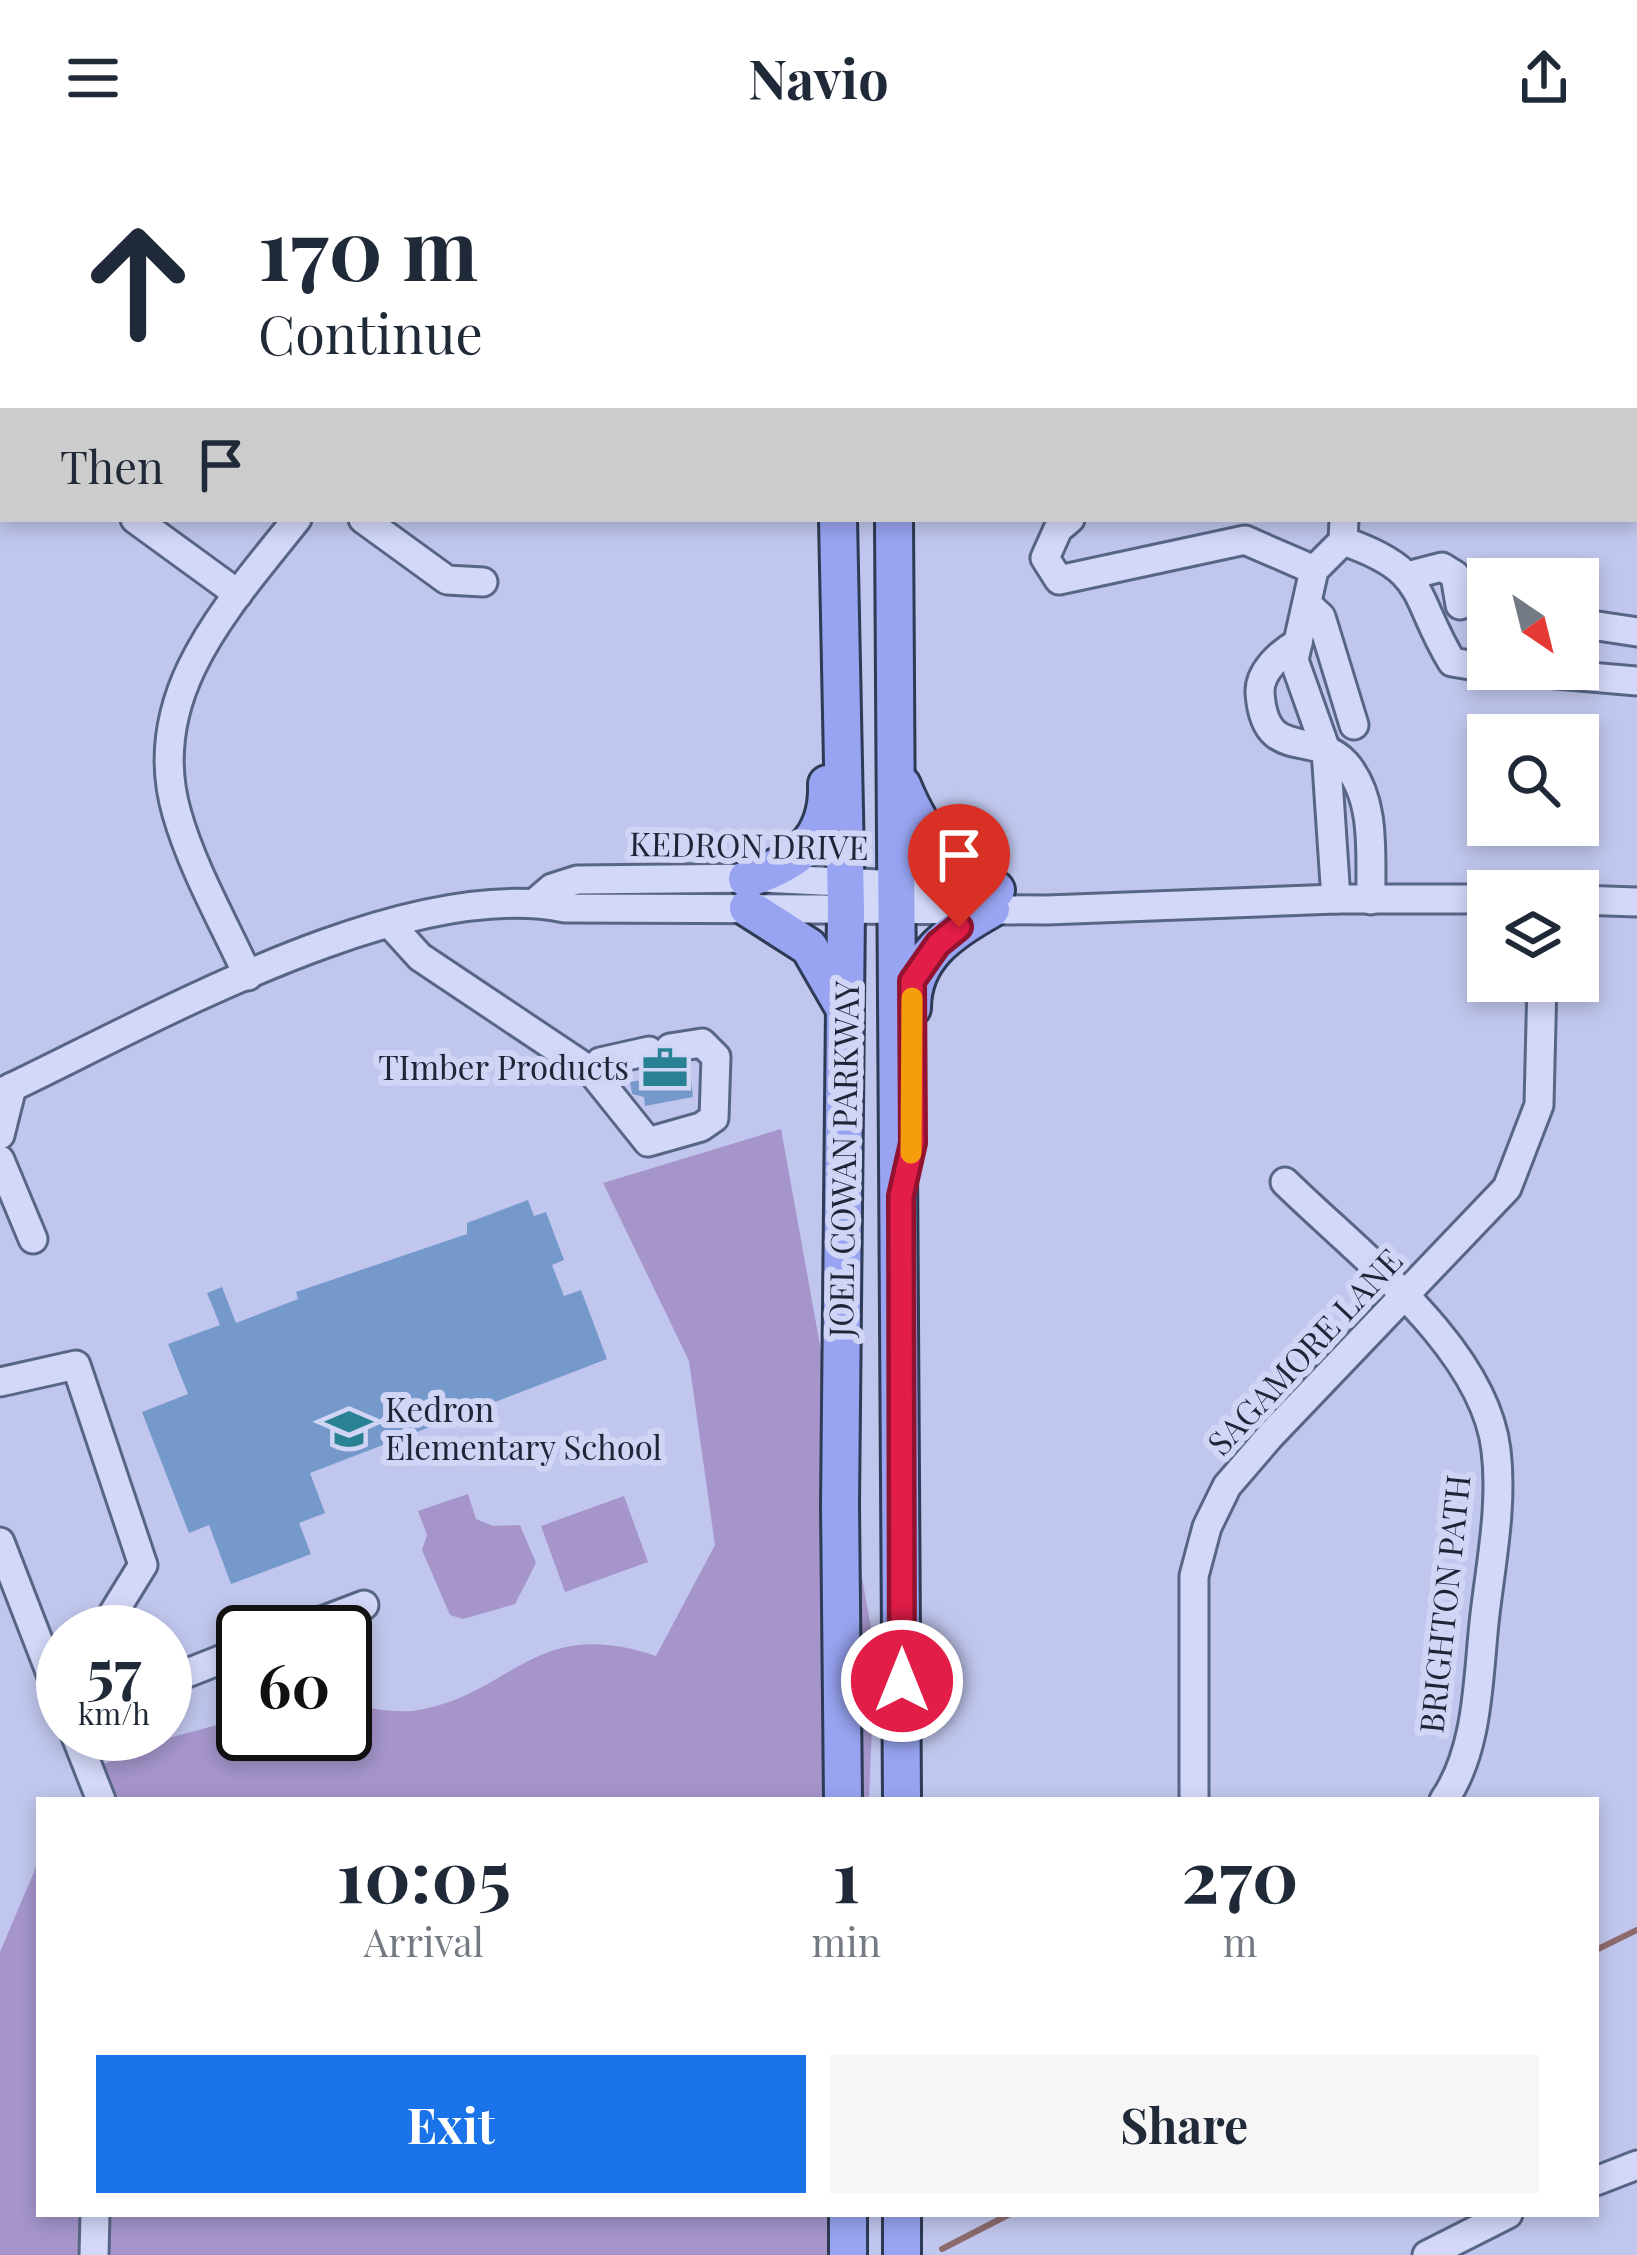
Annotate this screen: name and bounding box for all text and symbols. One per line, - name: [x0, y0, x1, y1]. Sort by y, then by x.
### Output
- text: Navio: [748, 42, 889, 114]
- icon: menu: [60, 45, 126, 111]
- icon: share: [1511, 45, 1577, 111]
- text: 170 m: [258, 190, 478, 302]
- icon: ahead: [60, 204, 216, 360]
- text: Continue: [258, 297, 483, 369]
- icon: arrive: [188, 432, 254, 498]
- text: Then: [60, 435, 164, 495]
- north arrow: [1467, 558, 1599, 690]
- map controls: [1467, 558, 1599, 1002]
- button: search: [1467, 714, 1599, 846]
- pin: [908, 804, 1010, 927]
- street label: KEDRON DRIVE: [629, 820, 869, 868]
- icon: arrive: [926, 822, 992, 888]
- button: layers: [1467, 870, 1599, 1002]
- street label: JOEL COWAN PARKWAY: [817, 980, 867, 1339]
- office icon: TImber Products: [640, 1043, 690, 1093]
- place label: TImber Products: [378, 1044, 629, 1088]
- street label: SAGAMORE LANE: [1196, 1238, 1411, 1463]
- place label: Kedron Elementary School: [385, 1386, 662, 1468]
- school or university icon: Kedron Elementary School: [324, 1404, 374, 1454]
- street label: BRIGHTON PATH: [1408, 1472, 1478, 1735]
- speed limit sign: 60: [216, 1605, 372, 1761]
- position arrow: [839, 1618, 965, 1744]
- text: 57: [87, 1628, 141, 1708]
- text: km/h: [78, 1693, 150, 1733]
- text: 10:05: [337, 1825, 511, 1921]
- text: 1: [832, 1825, 860, 1921]
- text: 270: [1182, 1825, 1298, 1921]
- text: Arrival: [364, 1915, 484, 1967]
- text: min: [812, 1915, 881, 1967]
- text: m: [1223, 1915, 1257, 1967]
- button: Exit: [96, 2055, 806, 2193]
- button: Share: [830, 2055, 1539, 2193]

